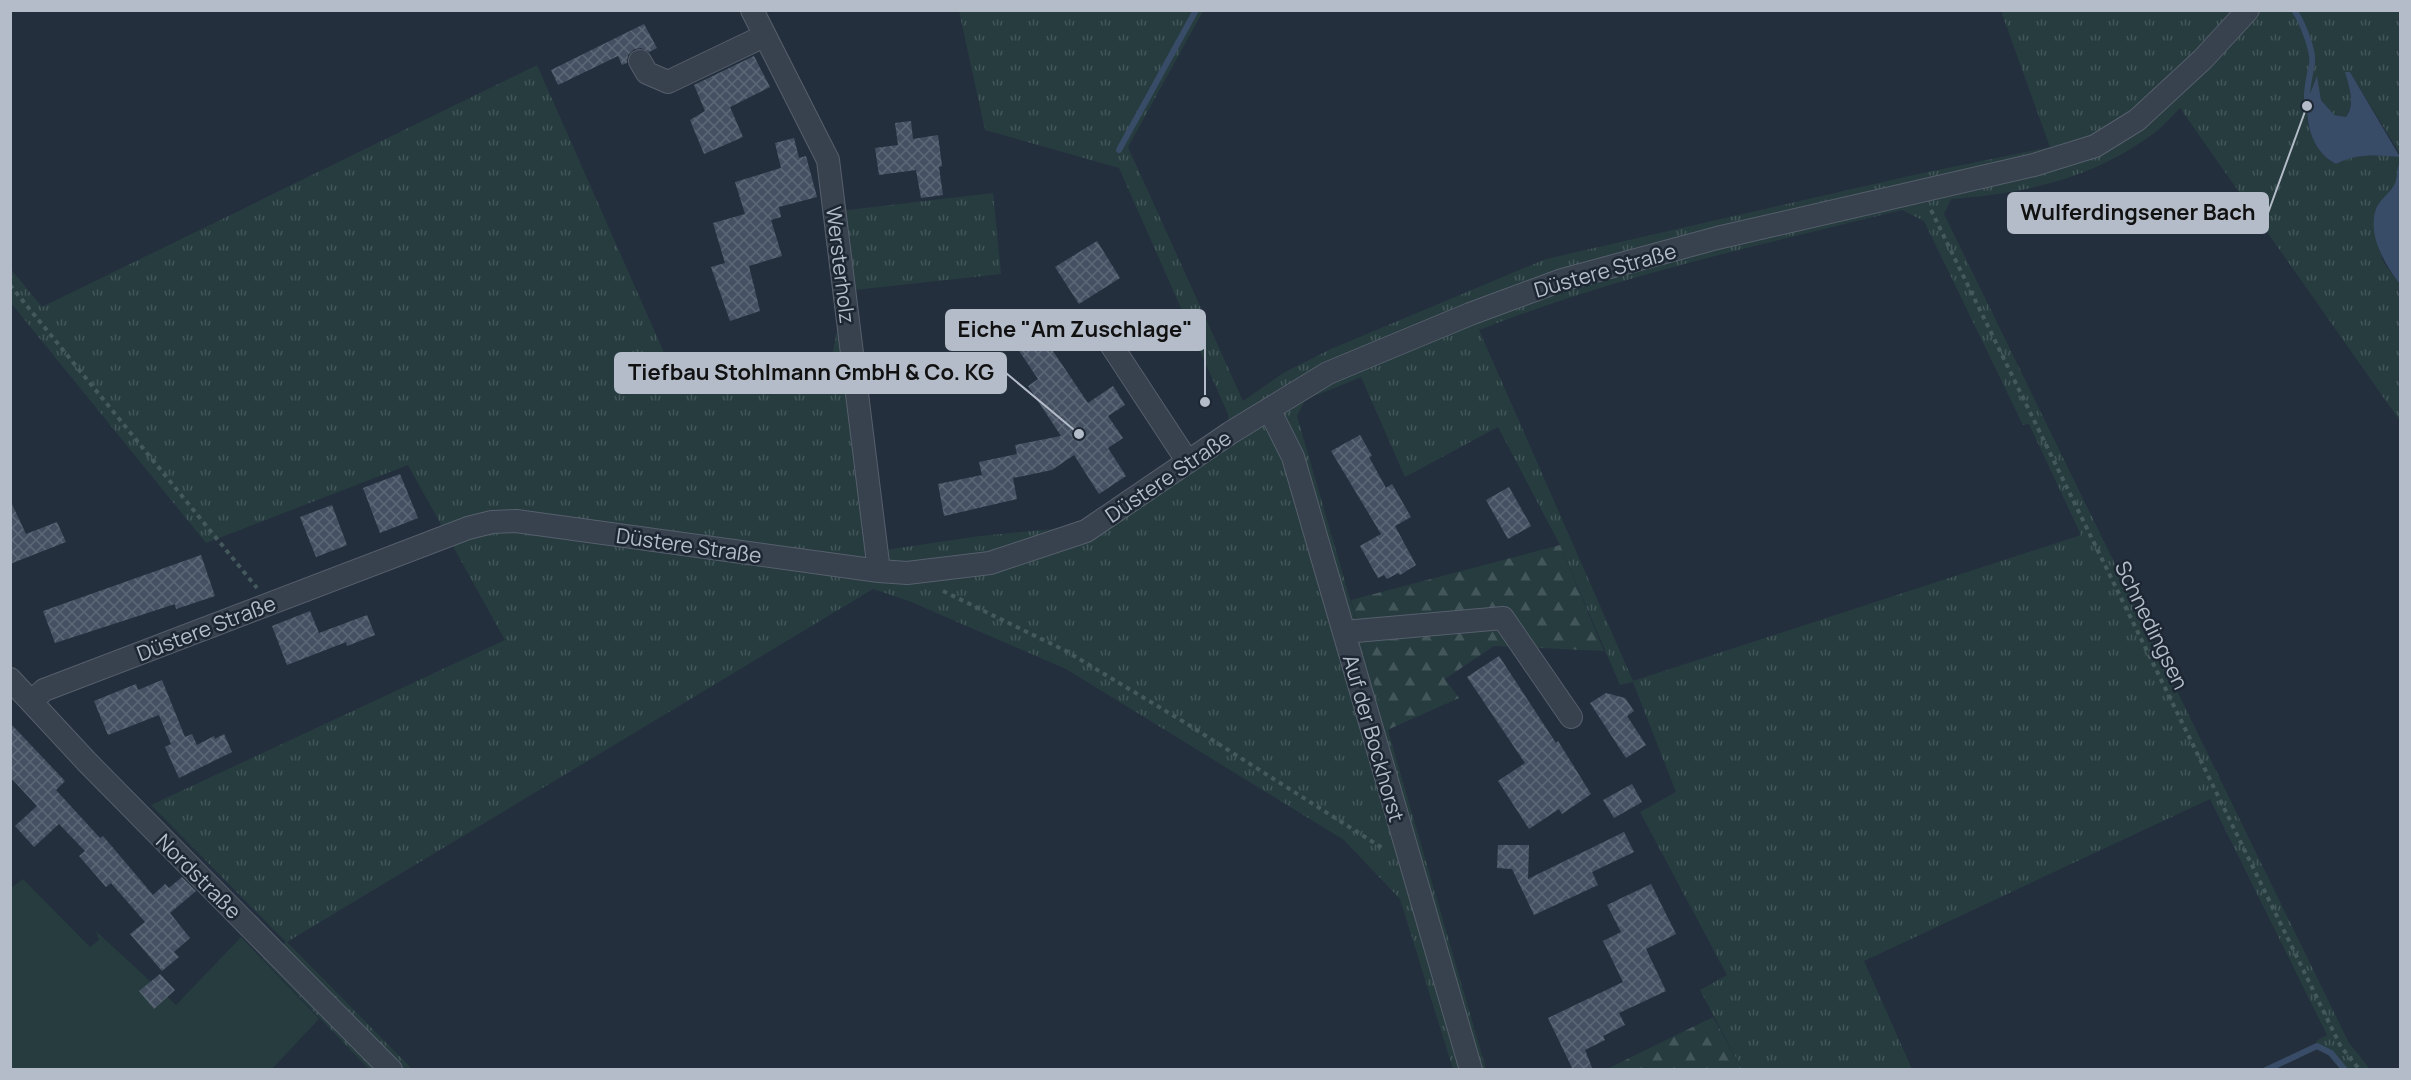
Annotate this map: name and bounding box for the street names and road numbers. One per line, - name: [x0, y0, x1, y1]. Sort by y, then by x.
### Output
- street label: Wersterholz: [820, 205, 862, 325]
- street label: Düstere Straße: [1531, 236, 1679, 304]
- street label: Düstere Straße: [1099, 423, 1237, 529]
- street label: Düstere Straße: [614, 521, 764, 569]
- street label: Schnedingsen: [2109, 556, 2195, 694]
- street label: Düstere Straße: [132, 589, 280, 667]
- street label: Auf der Bockhorst: [1337, 651, 1411, 825]
- street label: Nordstraße: [150, 827, 248, 925]

